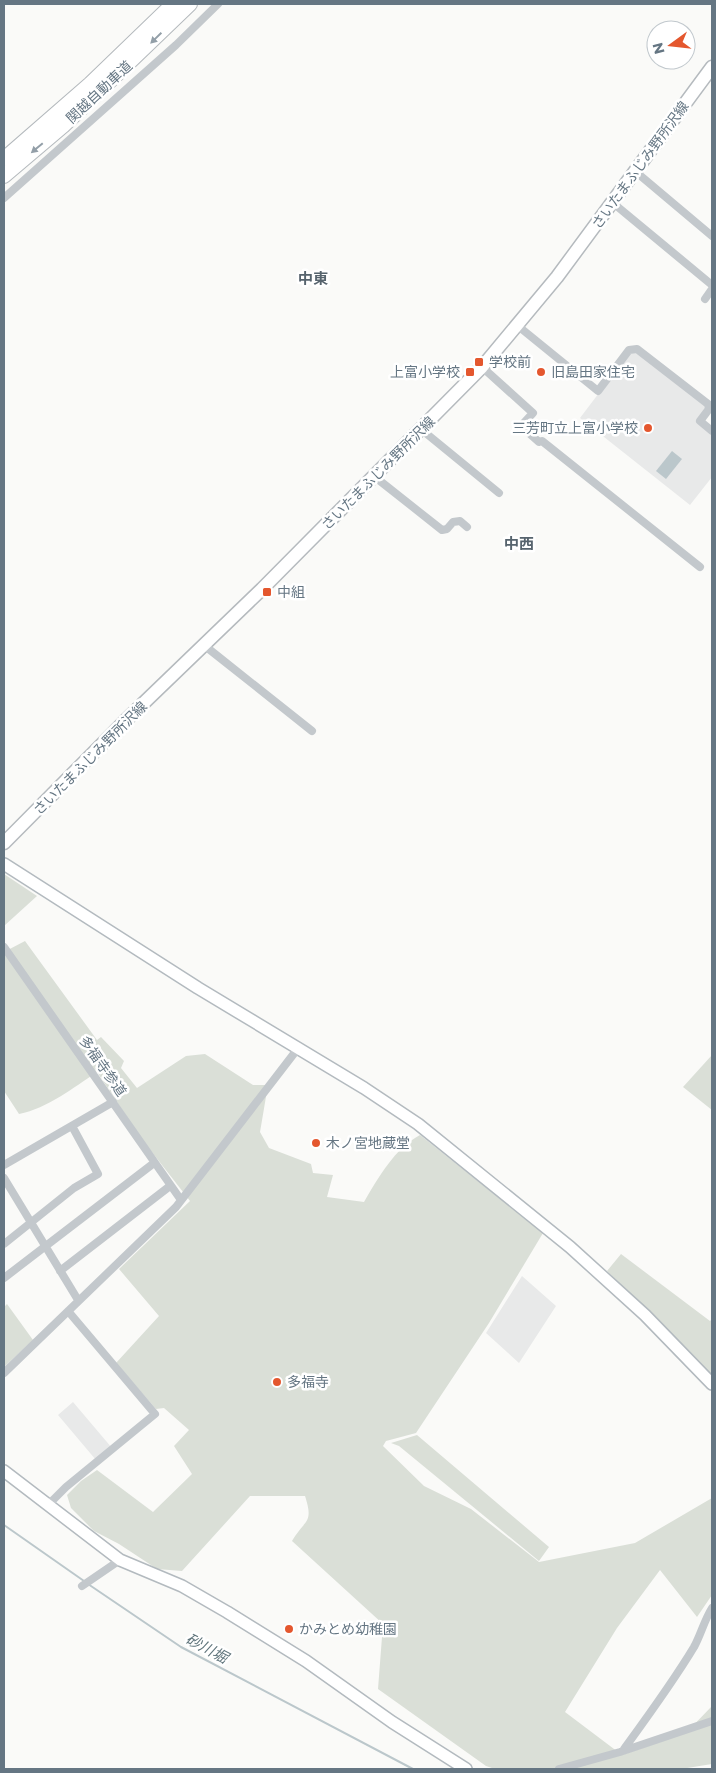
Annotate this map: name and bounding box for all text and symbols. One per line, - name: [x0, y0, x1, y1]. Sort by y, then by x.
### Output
- north arrow: [646, 20, 696, 70]
- one-way arrow: [150, 32, 162, 44]
- text: N: [648, 41, 669, 56]
- street label: 関越自動車道: [62, 57, 136, 127]
- street label: さいたまふじみ野所沢線: [588, 98, 692, 232]
- one-way arrow: [30, 143, 43, 154]
- district label: 中東: [298, 269, 328, 288]
- place label: 学校前: [489, 353, 531, 371]
- marker: 学校前: [473, 356, 485, 368]
- place label: 上富小学校: [390, 363, 460, 381]
- place label: 旧島田家住宅: [551, 363, 635, 381]
- marker: 上富小学校: [464, 366, 476, 378]
- marker: 旧島田家住宅: [535, 366, 547, 378]
- street label: さいたまふじみ野所沢線: [317, 412, 439, 534]
- place label: 三芳町立上富小学校: [512, 419, 638, 437]
- marker: 三芳町立上富小学校: [642, 422, 654, 434]
- district label: 中西: [504, 534, 534, 553]
- place label: 中組: [277, 583, 305, 601]
- marker: 中組: [261, 586, 273, 598]
- street label: さいたまふじみ野所沢線: [29, 697, 151, 819]
- street label: 多福寺参道: [76, 1032, 130, 1100]
- place label: 木ノ宮地蔵堂: [326, 1134, 410, 1152]
- marker: 木ノ宮地蔵堂: [310, 1137, 322, 1149]
- place label: 多福寺: [287, 1373, 329, 1391]
- marker: 多福寺: [271, 1376, 283, 1388]
- place label: かみとめ幼稚園: [299, 1620, 397, 1638]
- marker: かみとめ幼稚園: [283, 1623, 295, 1635]
- water label: 砂川堀: [183, 1629, 233, 1668]

